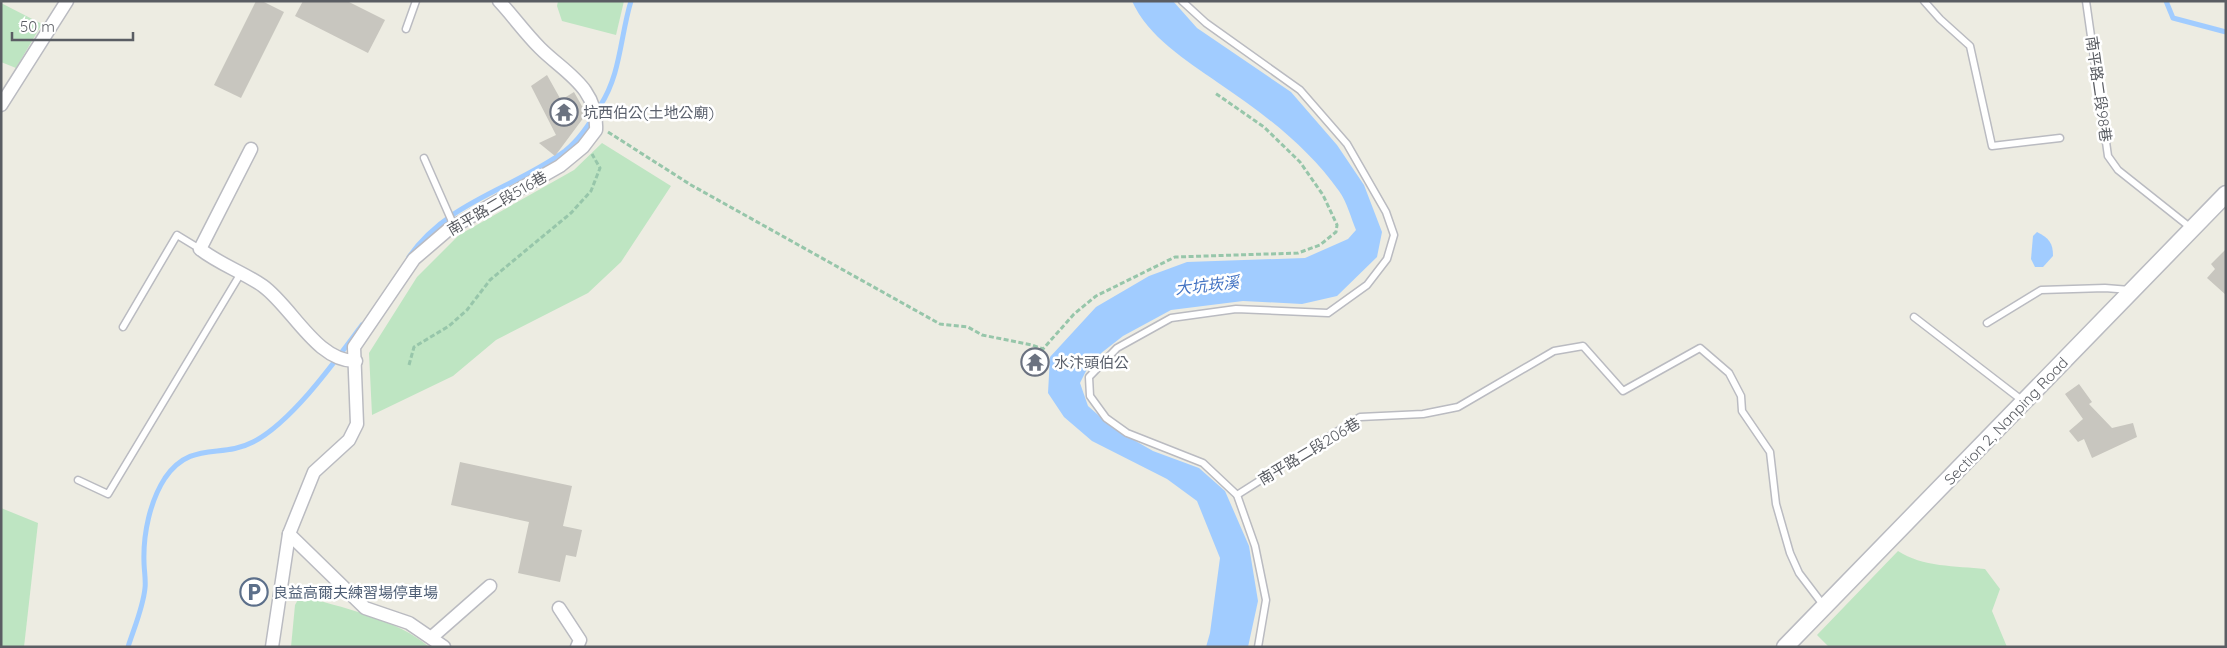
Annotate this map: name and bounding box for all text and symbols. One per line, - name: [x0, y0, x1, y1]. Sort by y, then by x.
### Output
- scale bar: [12, 10, 134, 42]
- text: 50 m: [20, 17, 55, 36]
- street label: 南平路二段98巷: [2082, 35, 2116, 143]
- temple icon: 坑西伯公(土地公廟): [549, 97, 579, 127]
- place label: 坑西伯公(土地公廟): [583, 103, 714, 122]
- street label: 南平路二段516巷: [444, 167, 550, 239]
- water label: 大坑崁溪: [1174, 272, 1242, 298]
- temple icon: 水汴頭伯公: [1020, 347, 1050, 377]
- place label: 水汴頭伯公: [1054, 353, 1129, 372]
- street label: Section 2, Nanping Road: [1940, 353, 2072, 489]
- street label: 南平路二段206巷: [1255, 413, 1363, 489]
- parking icon: 良益高爾夫練習場停車場: [239, 577, 269, 607]
- place label: 良益高爾夫練習場停車場: [273, 583, 438, 602]

